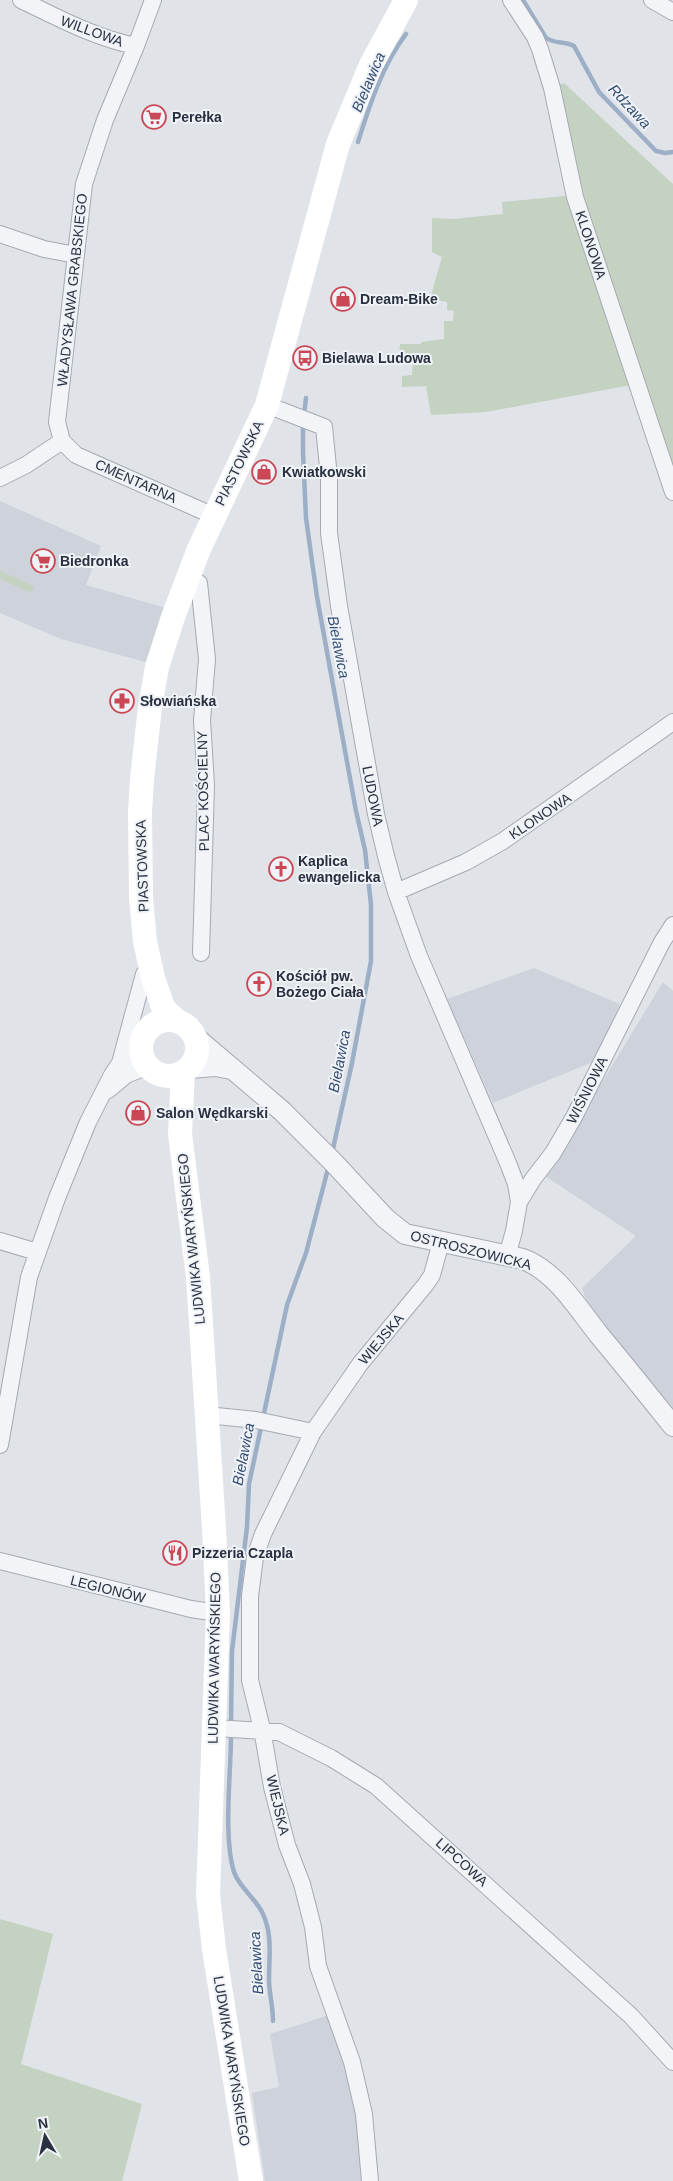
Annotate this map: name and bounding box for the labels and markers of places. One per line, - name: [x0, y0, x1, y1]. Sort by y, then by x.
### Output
- supermarket icon: Perełka: [141, 104, 167, 130]
- place label: Perełka: [172, 109, 222, 125]
- shop icon: Dream-Bike: [330, 286, 356, 312]
- place label: Dream-Bike: [360, 291, 438, 307]
- bus stop icon: Bielawa Ludowa: [292, 345, 318, 371]
- place label: Bielawa Ludowa: [322, 350, 431, 366]
- shop icon: Kwiatkowski: [251, 459, 277, 485]
- place label: Kwiatkowski: [282, 464, 366, 480]
- supermarket icon: Biedronka: [30, 548, 56, 574]
- place label: Biedronka: [60, 553, 129, 569]
- pharmacy icon: Słowiańska: [109, 688, 135, 714]
- place label: Słowiańska: [140, 693, 216, 709]
- place label: Kaplica ewangelicka: [298, 853, 381, 885]
- church icon: Kaplica ewangelicka: [268, 856, 294, 882]
- place label: Kościół pw. Bożego Ciała: [276, 968, 364, 1000]
- church icon: Kościół pw. Bożego Ciała: [246, 971, 272, 997]
- shop icon: Salon Wędkarski: [125, 1100, 151, 1126]
- place label: Salon Wędkarski: [156, 1105, 268, 1121]
- restaurant icon: Pizzeria Czapla: [162, 1540, 188, 1566]
- place label: Pizzeria Czapla: [192, 1545, 293, 1561]

